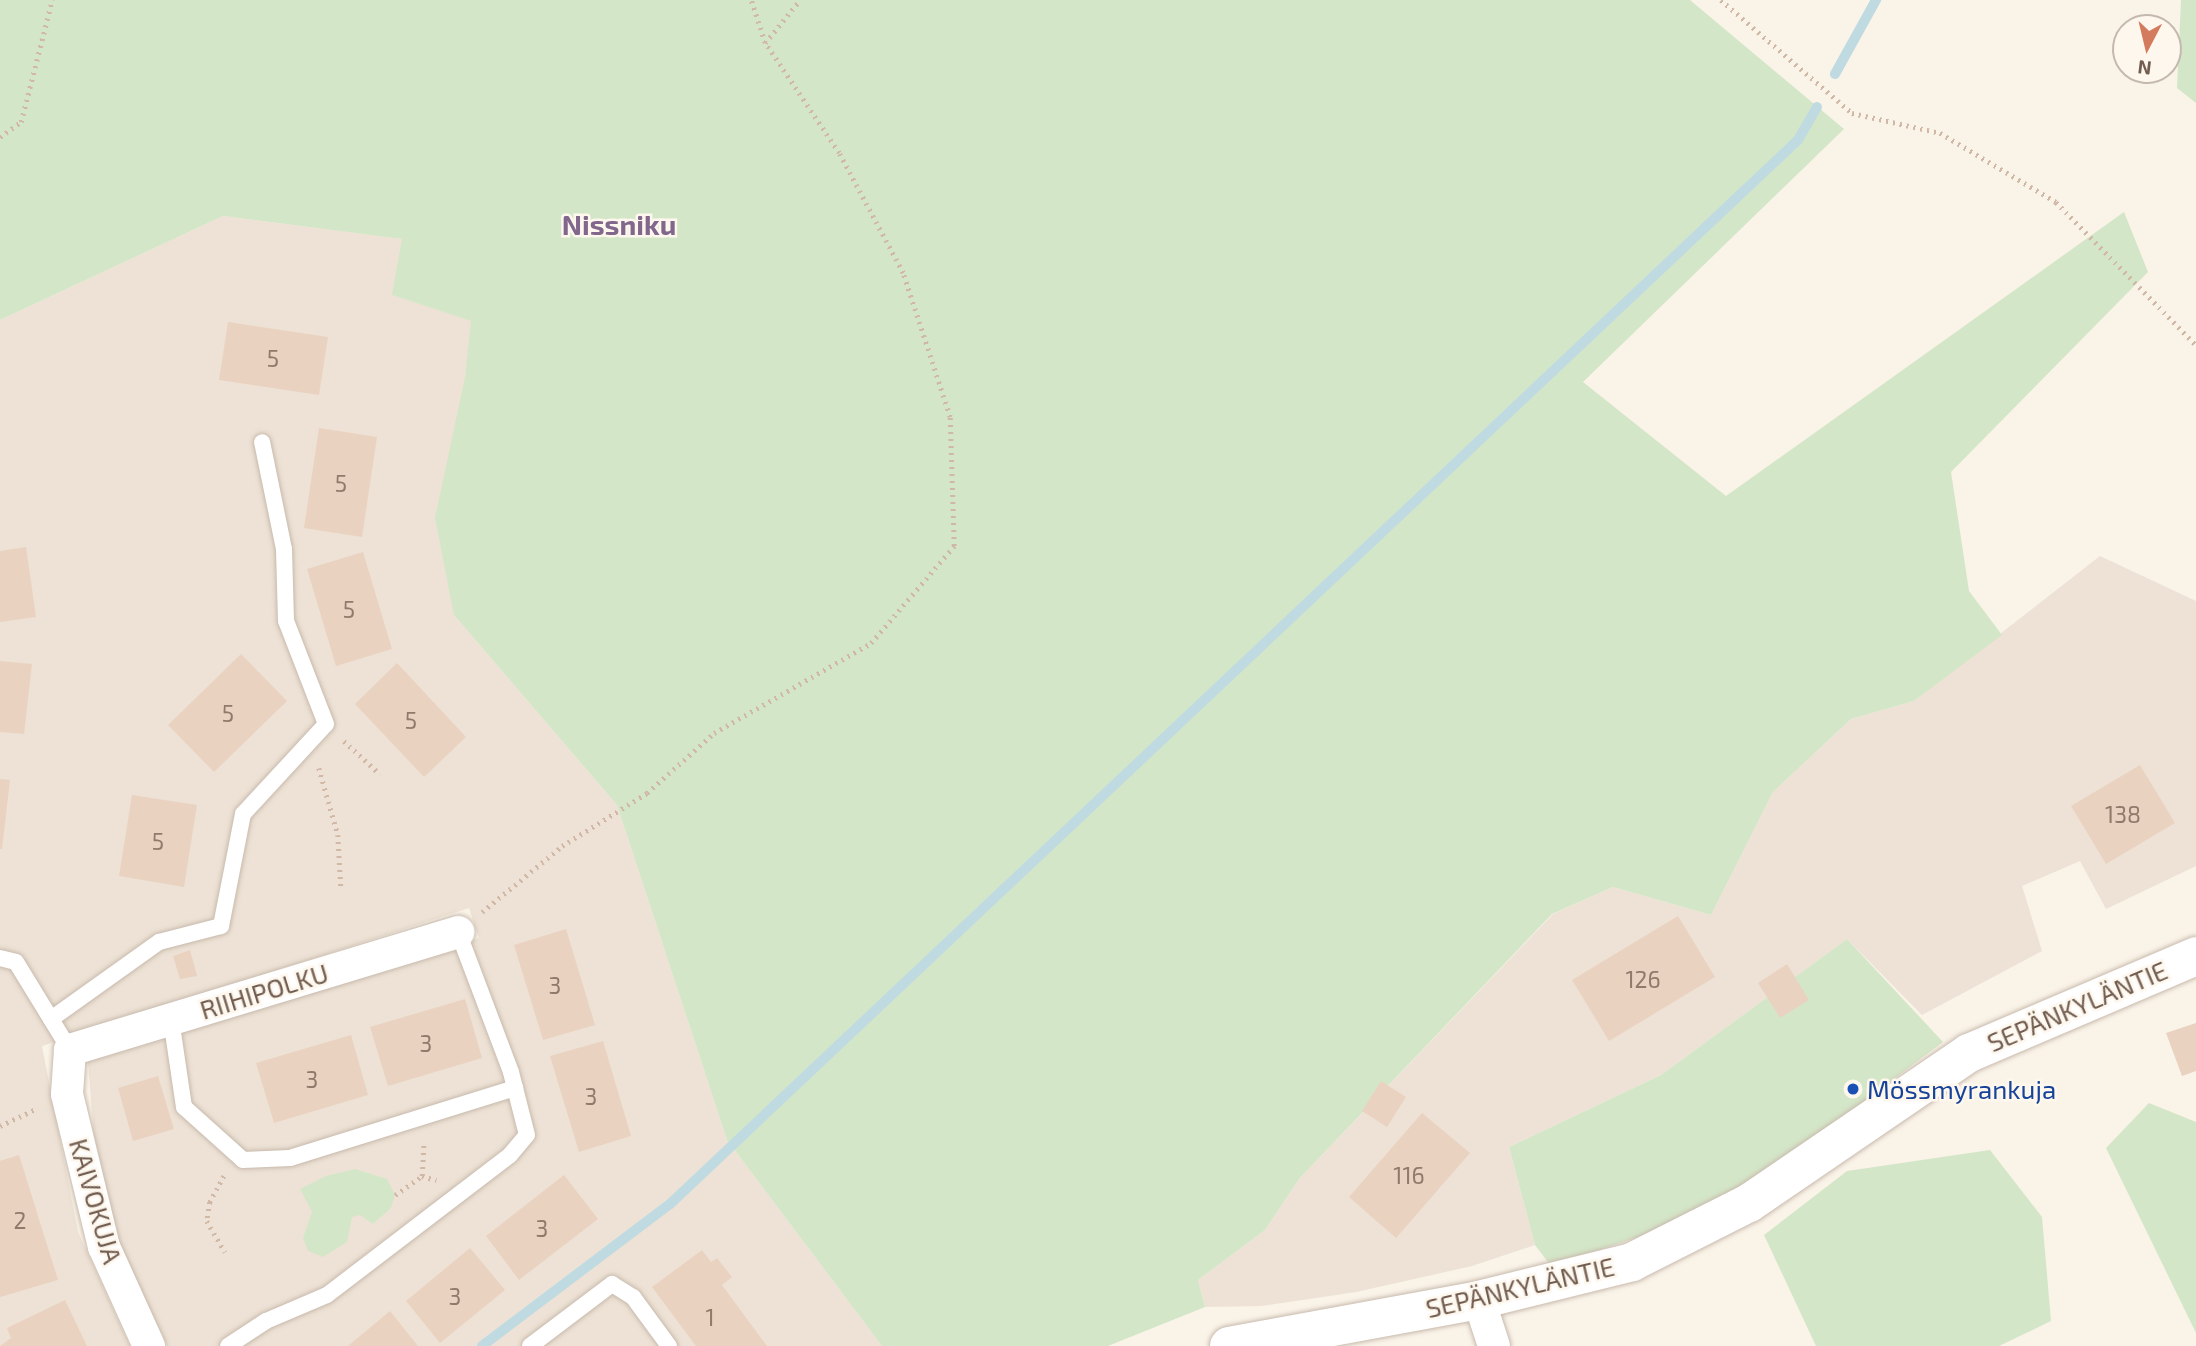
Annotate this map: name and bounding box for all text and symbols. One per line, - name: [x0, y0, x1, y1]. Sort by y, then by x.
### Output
- north arrow: [2112, 14, 2182, 84]
- text: N: [2136, 56, 2153, 81]
- district label: Nissniku: [562, 207, 676, 241]
- house number: 5: [267, 344, 279, 372]
- house number: 5: [335, 469, 347, 497]
- house number: 5: [343, 595, 355, 623]
- house number: 5: [222, 699, 234, 727]
- house number: 5: [405, 706, 417, 734]
- house number: 138: [2105, 800, 2141, 828]
- house number: 5: [152, 827, 164, 855]
- street label: SEPÄNKYLÄNTIE: [1982, 954, 2172, 1058]
- street label: RIIHIPOLKU: [196, 957, 332, 1025]
- house number: 126: [1625, 965, 1661, 993]
- house number: 3: [549, 971, 561, 999]
- house number: 3: [420, 1029, 432, 1057]
- house number: 3: [306, 1065, 318, 1093]
- place label: Mössmyrankuja: [1867, 1073, 2056, 1105]
- marker: Mössmyrankuja: [1845, 1081, 1861, 1097]
- house number: 3: [585, 1082, 597, 1110]
- street label: KAIVOKUJA: [63, 1135, 129, 1267]
- house number: 116: [1393, 1161, 1425, 1189]
- house number: 2: [14, 1206, 26, 1234]
- house number: 3: [536, 1214, 548, 1242]
- street label: SEPÄNKYLÄNTIE: [1423, 1250, 1617, 1324]
- house number: 3: [449, 1282, 461, 1310]
- house number: 1: [705, 1303, 715, 1331]

